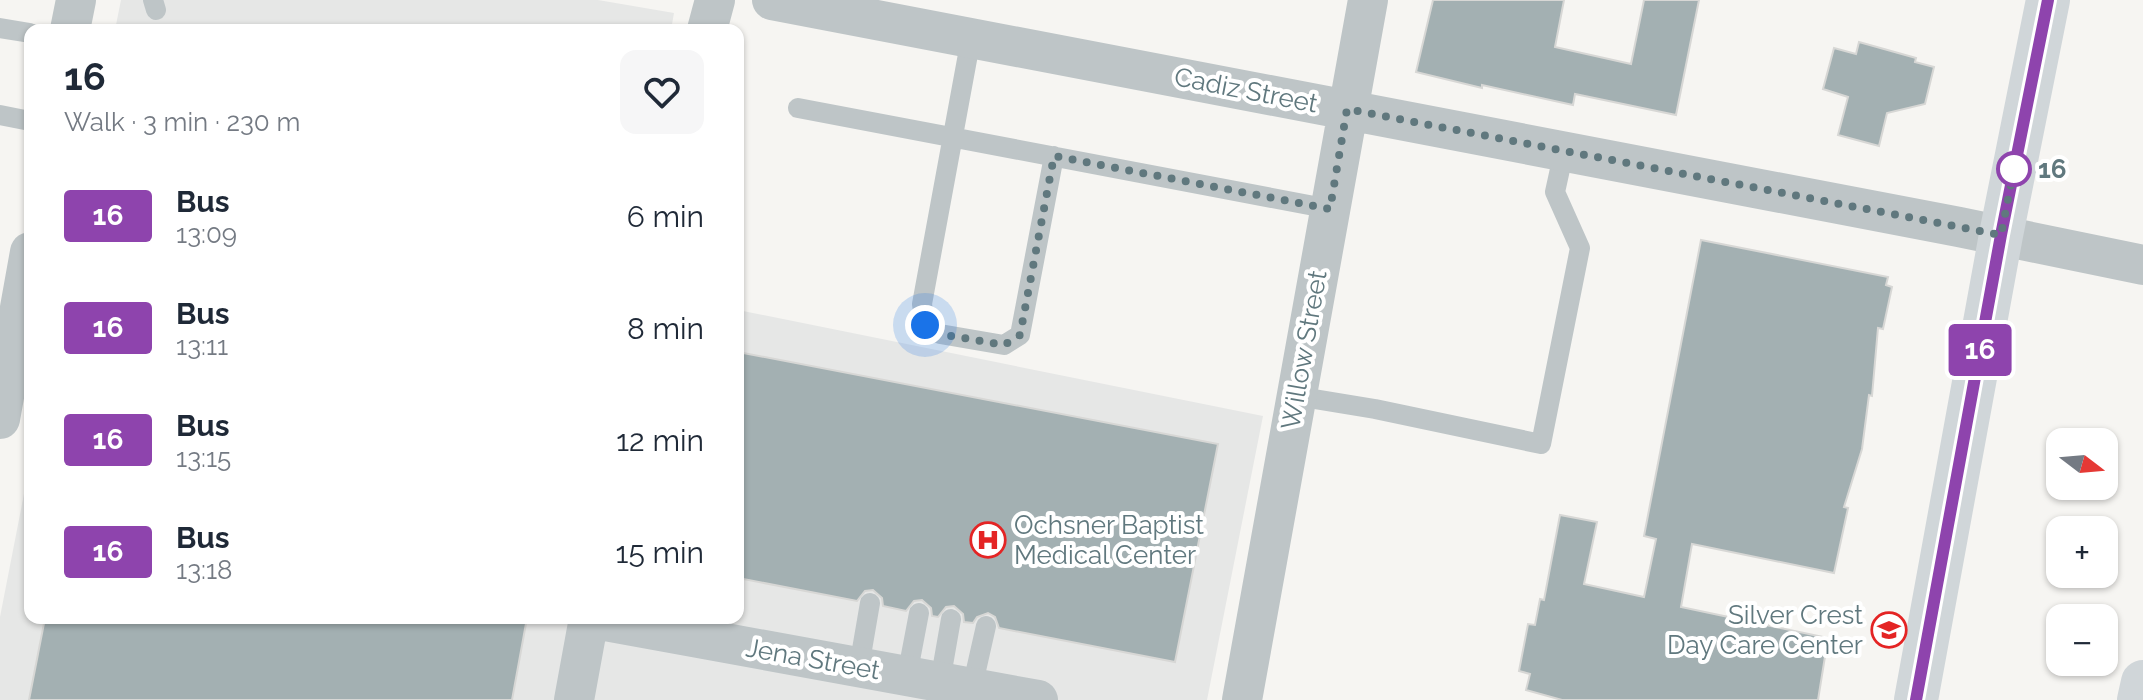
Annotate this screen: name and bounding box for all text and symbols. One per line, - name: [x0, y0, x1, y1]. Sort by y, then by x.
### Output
- button: heart: [620, 50, 704, 134]
- text: 16: [64, 54, 106, 99]
- street label: Cadiz Street: [1172, 61, 1320, 119]
- text: Walk · 3 min · 230 m: [64, 107, 300, 137]
- marker: 16: [1997, 152, 2031, 186]
- place label: 16: [2038, 154, 2067, 184]
- text: Bus: [176, 184, 230, 219]
- text: 16: [93, 199, 123, 232]
- text: 6 min: [627, 199, 704, 234]
- text: 13:09: [176, 219, 237, 249]
- street label: Willow Street: [1275, 268, 1333, 432]
- text: Bus: [176, 296, 230, 331]
- your location: [905, 305, 945, 345]
- text: 16: [93, 311, 123, 344]
- text: 8 min: [627, 311, 704, 346]
- line badge: 16: [1944, 324, 2016, 376]
- text: 13:11: [176, 331, 228, 361]
- text: 16: [1965, 333, 1995, 366]
- text: Bus: [176, 408, 230, 443]
- text: 16: [93, 423, 123, 456]
- text: 12 min: [616, 423, 704, 458]
- north arrow: [2046, 428, 2118, 500]
- map controls: [2046, 428, 2118, 676]
- text: 13:15: [176, 443, 231, 473]
- place label: Ochsner Baptist Medical Center: [1014, 510, 1204, 570]
- button: +: [2046, 516, 2118, 588]
- text: Bus: [176, 520, 230, 555]
- hospital icon: Ochsner Baptist Medical Center: [969, 521, 1007, 559]
- text: 16: [93, 535, 123, 568]
- text: 15 min: [616, 535, 704, 570]
- text: 13:18: [176, 555, 232, 585]
- place label: Silver Crest Day Care Center: [1667, 600, 1863, 660]
- button: −: [2046, 604, 2118, 676]
- school or university icon: Silver Crest Day Care Center: [1870, 611, 1908, 649]
- street label: Jena Street: [744, 632, 883, 686]

